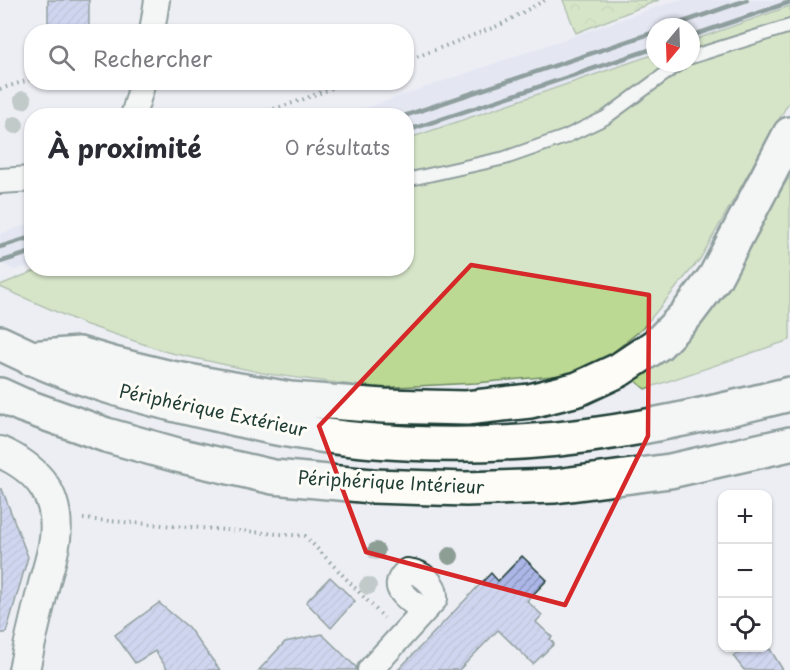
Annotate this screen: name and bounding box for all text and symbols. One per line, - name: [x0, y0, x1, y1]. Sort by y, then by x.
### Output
- north arrow: [646, 18, 700, 72]
- search box: [24, 24, 414, 90]
- icon: search: [45, 41, 78, 74]
- text: Rechercher: [93, 41, 212, 74]
- text: À proximité: [48, 128, 202, 167]
- text: 0 résultats: [285, 132, 390, 162]
- street label: Périphérique Extérieur: [117, 376, 310, 443]
- street label: Périphérique Intérieur: [297, 463, 486, 500]
- map controls: [718, 490, 772, 652]
- button: +: [718, 490, 772, 544]
- button: −: [718, 544, 772, 598]
- button: locate: [718, 598, 772, 652]

